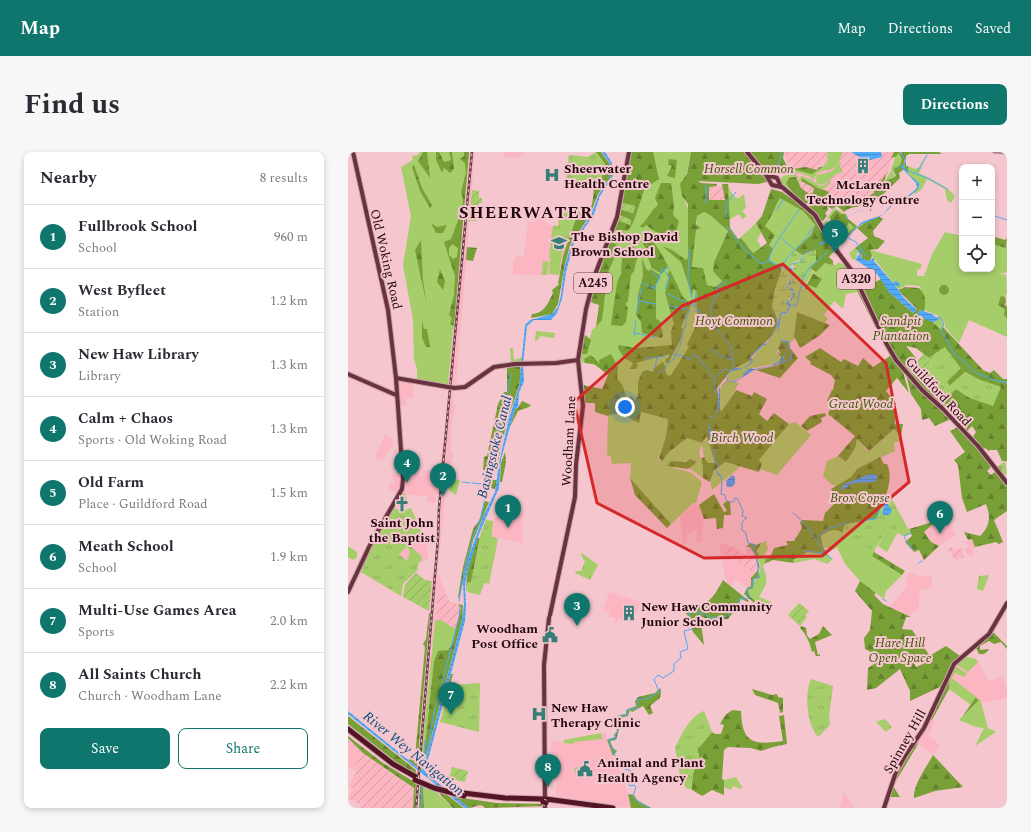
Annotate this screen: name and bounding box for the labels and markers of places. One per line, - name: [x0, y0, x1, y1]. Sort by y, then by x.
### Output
- building icon: McLaren Technology Centre: [854, 157, 872, 175]
- place label: Sheerwater Health Centre: [564, 159, 649, 194]
- hospital icon: Sheerwater Health Centre: [543, 166, 561, 184]
- place label: McLaren Technology Centre: [807, 175, 919, 210]
- pin: 5: [822, 220, 848, 253]
- place label: The Bishop David Brown School: [571, 227, 679, 262]
- school or university icon: The Bishop David Brown School: [550, 234, 568, 252]
- pin: 4: [394, 450, 420, 483]
- pin: 2: [430, 463, 456, 496]
- church icon: Saint John the Baptist: [393, 495, 411, 513]
- pin: 1: [495, 495, 521, 528]
- pin: 6: [927, 501, 953, 534]
- place label: Saint John the Baptist: [369, 513, 435, 548]
- pin: 3: [564, 593, 590, 626]
- place label: New Haw Community Junior School: [641, 597, 773, 632]
- building icon: New Haw Community Junior School: [620, 604, 638, 622]
- place label: Woodham Post Office: [471, 619, 538, 654]
- public building icon: Woodham Post Office: [541, 626, 559, 644]
- pin: 7: [438, 682, 464, 715]
- place label: New Haw Therapy Clinic: [551, 698, 640, 733]
- hospital icon: New Haw Therapy Clinic: [530, 705, 548, 723]
- place label: Animal and Plant Health Agency: [597, 753, 704, 788]
- pin: 8: [535, 754, 561, 787]
- public building icon: Animal and Plant Health Agency: [576, 760, 594, 778]

